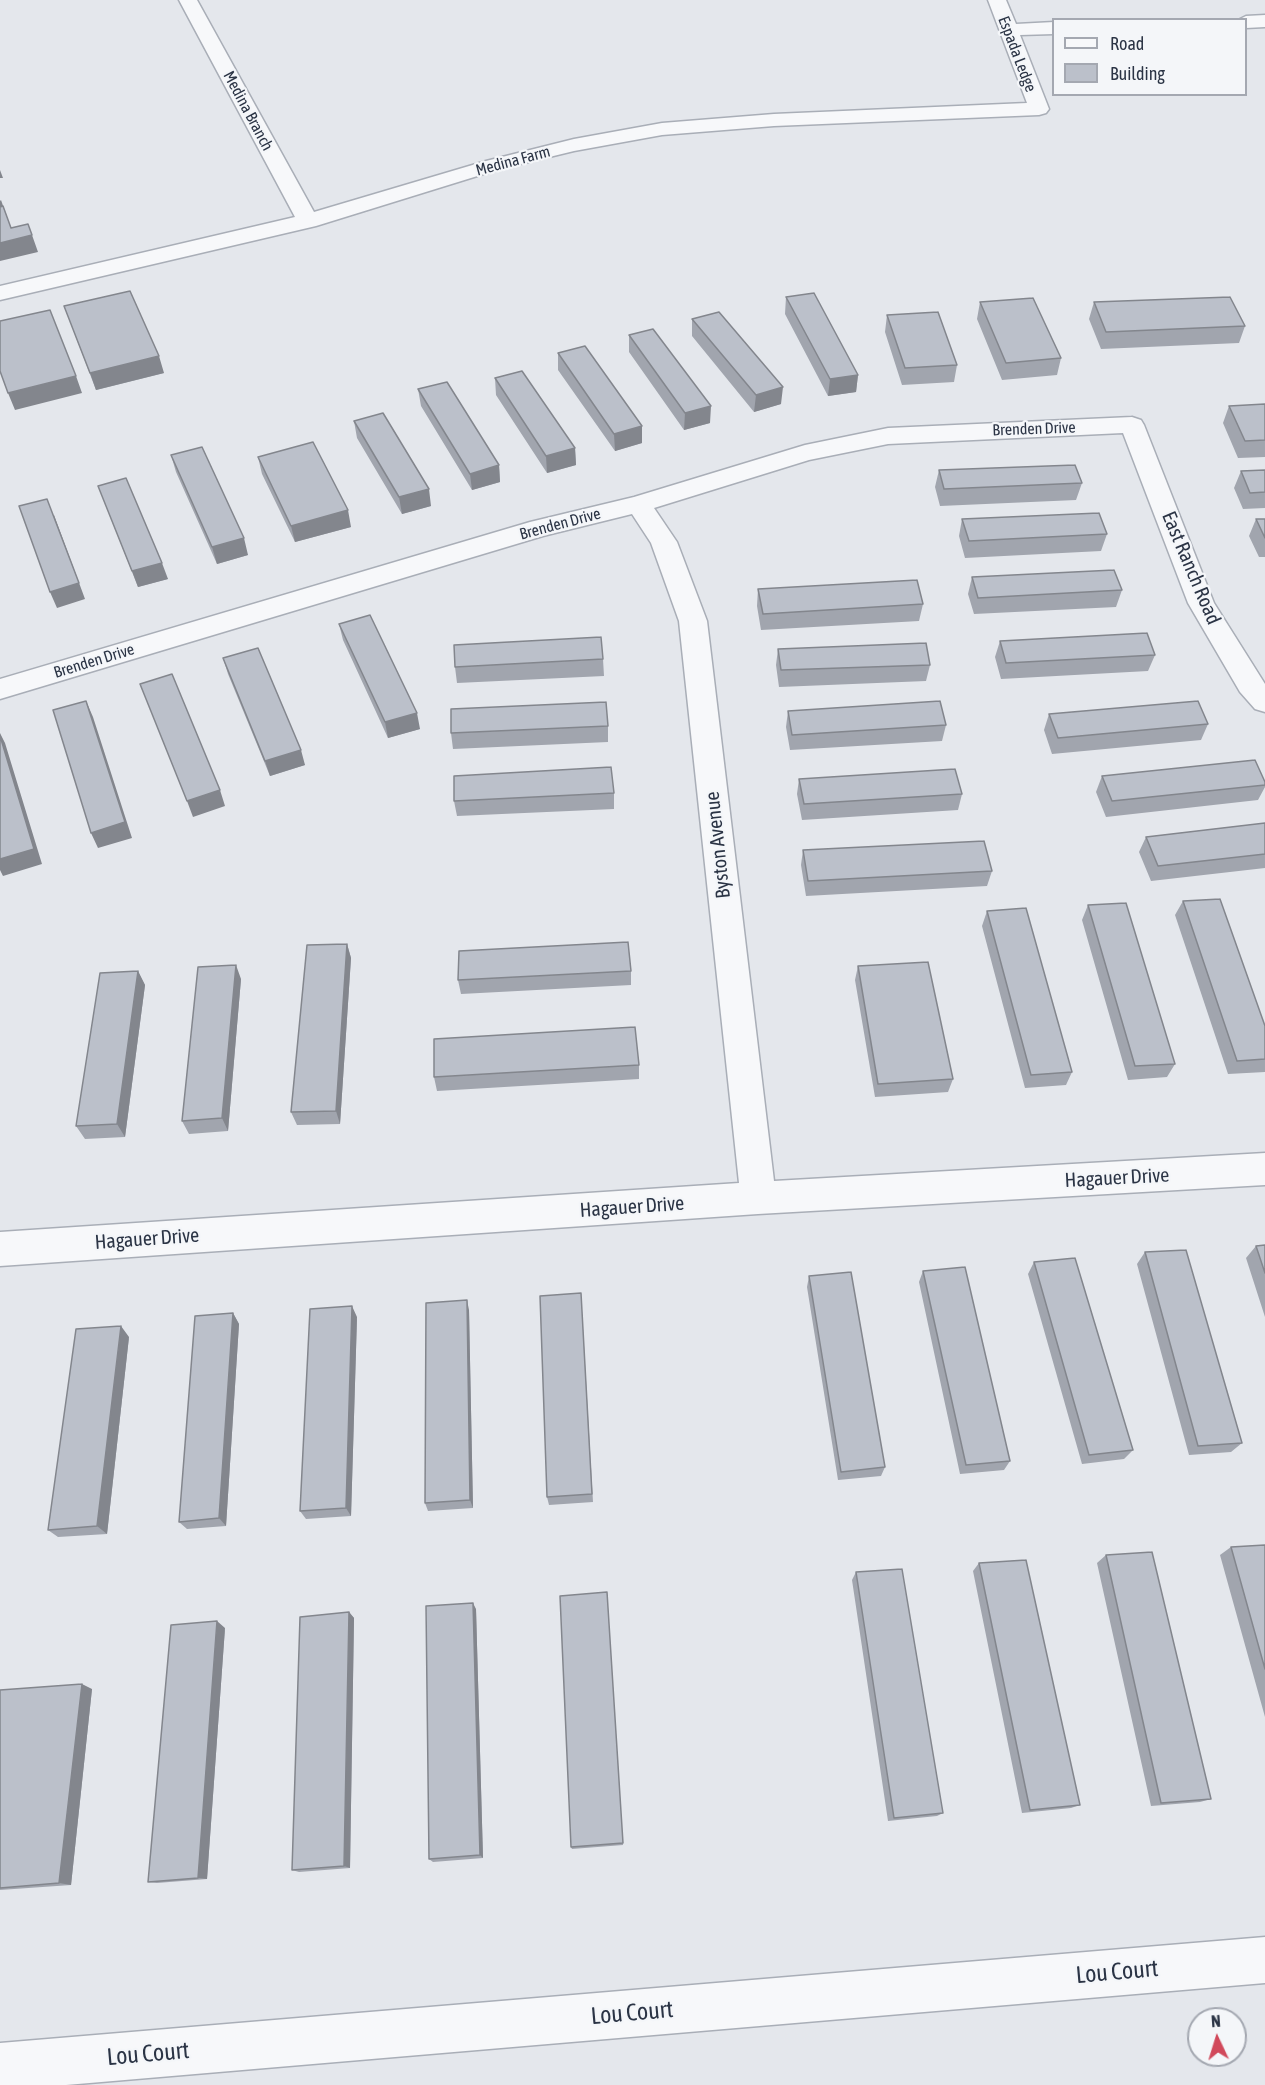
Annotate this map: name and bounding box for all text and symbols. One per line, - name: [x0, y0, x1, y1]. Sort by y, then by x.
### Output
- street label: Espada Ledge: [994, 13, 1040, 95]
- legend: [1052, 18, 1247, 96]
- text: Road: [1110, 33, 1144, 54]
- text: Building: [1110, 63, 1165, 84]
- street label: Medina Branch: [219, 68, 277, 154]
- street label: Medina Farm: [474, 142, 552, 180]
- street label: Brenden Drive: [992, 418, 1076, 440]
- street label: Brenden Drive: [517, 504, 603, 544]
- street label: East Ranch Road: [1156, 508, 1226, 628]
- street label: Brenden Drive: [51, 640, 137, 682]
- street label: Byston Avenue: [700, 790, 736, 900]
- street label: Hagauer Drive: [1064, 1163, 1170, 1193]
- street label: Hagauer Drive: [579, 1191, 685, 1223]
- street label: Hagauer Drive: [94, 1223, 200, 1255]
- street label: Lou Court: [1074, 1954, 1160, 1990]
- street label: Lou Court: [589, 1995, 675, 2031]
- north arrow: [1187, 2007, 1247, 2067]
- text: N: [1211, 2012, 1221, 2030]
- street label: Lou Court: [105, 2036, 191, 2072]

